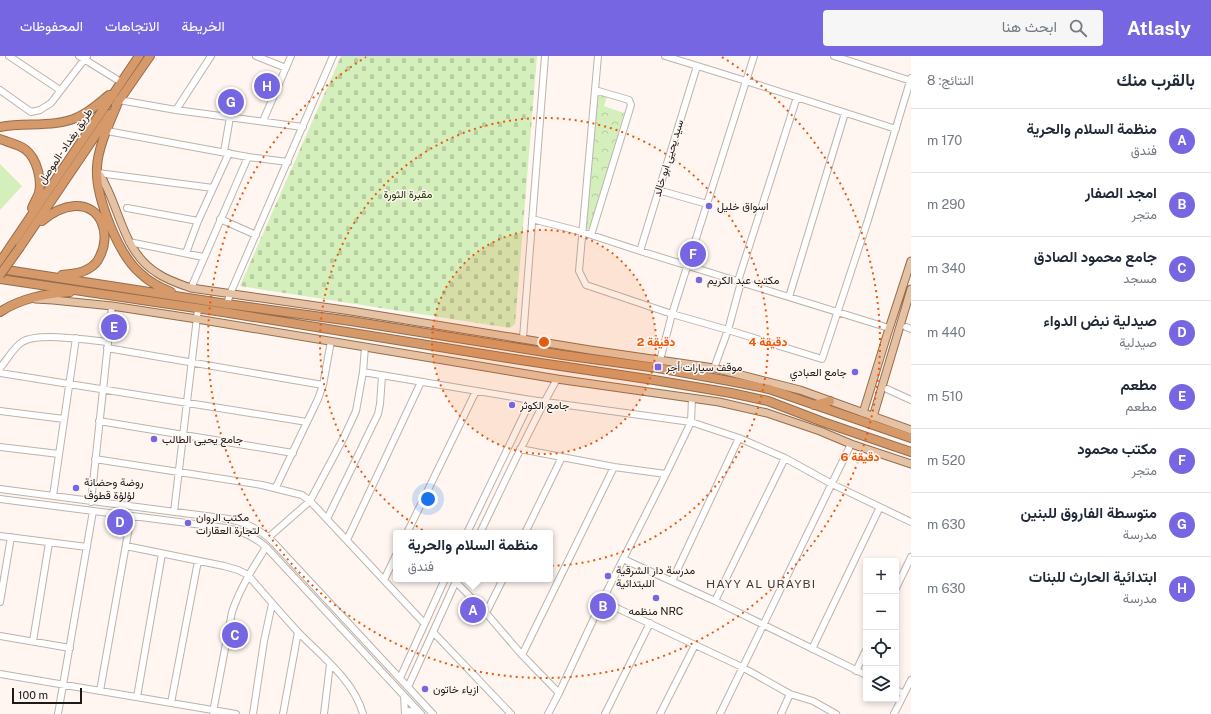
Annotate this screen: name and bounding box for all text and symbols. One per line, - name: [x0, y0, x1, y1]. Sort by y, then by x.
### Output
- search box: [823, 10, 1103, 46]
- icon: search: [1067, 17, 1089, 39]
- text: Atlasly: [1127, 17, 1191, 39]
- text: المحفوظات: [20, 18, 83, 34]
- text: الاتجاهات: [105, 18, 159, 34]
- text: الخريطة: [181, 18, 225, 34]
- text: ابحث هنا: [1002, 18, 1057, 35]
- text: بالقرب منك: [1117, 70, 1195, 90]
- pin: H: [254, 71, 280, 101]
- text: النتائج: 8: [927, 73, 974, 88]
- pin: G: [218, 87, 244, 117]
- street label: طريق بغداد -الموصل: [35, 106, 95, 187]
- street label: سيد يحيى ابو خالد: [651, 118, 686, 198]
- text: منظمة السلام والحرية: [1027, 120, 1157, 137]
- text: 170 m: [927, 133, 962, 148]
- text: A: [1177, 133, 1187, 148]
- text: فندق: [1131, 143, 1157, 158]
- text: امجد الصفار: [1085, 184, 1157, 201]
- park label: مقبرة الثورة: [384, 188, 433, 201]
- text: 290 m: [927, 197, 965, 212]
- text: B: [1178, 197, 1186, 212]
- place label: اسواق خليل: [717, 200, 769, 213]
- marker: اسواق خليل: [704, 201, 714, 211]
- text: متجر: [1132, 207, 1157, 222]
- pin: F: [680, 239, 706, 269]
- text: جامع محمود الصادق: [1034, 248, 1157, 265]
- text: 340 m: [927, 261, 966, 276]
- text: C: [1177, 261, 1187, 276]
- text: مسجد: [1123, 271, 1157, 286]
- place label: مكتب عبد الكريم: [707, 274, 780, 288]
- marker: مكتب عبد الكريم: [694, 275, 704, 285]
- pin: E: [101, 312, 127, 342]
- text: صيدلية نبض الدواء: [1043, 312, 1157, 329]
- text: 440 m: [927, 325, 966, 340]
- text: D: [1177, 325, 1187, 340]
- centre of rings: [537, 335, 551, 349]
- text: 2 دقيقة: [637, 335, 675, 349]
- text: 4 دقيقة: [749, 335, 787, 349]
- text: صيدلية: [1119, 335, 1157, 350]
- place label: موقف سيارات أجر: [665, 361, 742, 374]
- marker: موقف سيارات أجر: [653, 362, 663, 372]
- place label: جامع العبادي: [790, 366, 847, 382]
- marker: جامع العبادي: [850, 367, 860, 377]
- text: مطعم: [1120, 376, 1157, 393]
- text: 510 m: [927, 389, 963, 404]
- text: E: [1178, 389, 1186, 404]
- place label: جامع الكوثر: [519, 399, 569, 413]
- text: مطعم: [1126, 399, 1157, 414]
- marker: جامع الكوثر: [507, 400, 517, 410]
- place label: جامع يحيى الطالب: [162, 433, 243, 447]
- marker: جامع يحيى الطالب: [149, 434, 159, 444]
- text: مكتب محمود: [1077, 440, 1157, 457]
- text: 6 دقيقة: [841, 450, 879, 464]
- text: 520 m: [927, 453, 965, 468]
- text: F: [1178, 453, 1186, 468]
- text: متجر: [1132, 463, 1157, 478]
- place label: روضة وحضانة لؤلؤة قطوف: [84, 476, 144, 502]
- marker: روضة وحضانة لؤلؤة قطوف: [71, 483, 81, 493]
- your location: [418, 489, 438, 509]
- text: متوسطة الفاروق للبنين: [1021, 504, 1157, 521]
- pin: D: [107, 507, 133, 537]
- place label: مكتب الروان لتجارة العقارات: [196, 511, 260, 537]
- text: 630 m: [927, 517, 966, 532]
- text: G: [1177, 517, 1187, 532]
- marker: مكتب الروان لتجارة العقارات: [183, 518, 193, 528]
- text: مدرسة: [1123, 527, 1157, 542]
- popup: [393, 530, 553, 582]
- text: منظمة السلام والحرية: [408, 536, 538, 553]
- map controls: [863, 558, 899, 702]
- button: +: [863, 558, 899, 594]
- text: فندق: [408, 559, 434, 574]
- place label: مدرسة دار الشرقية اللبتدائية: [616, 564, 695, 590]
- text: ابتدائية الحارث للبنات: [1029, 568, 1157, 585]
- marker: مدرسة دار الشرقية اللبتدائية: [603, 571, 613, 581]
- district label: HAYY AL URAYBI: [706, 577, 816, 591]
- text: 630 m: [927, 581, 966, 596]
- text: H: [1177, 581, 1187, 596]
- pin: B: [590, 591, 616, 621]
- text: مدرسة: [1123, 591, 1157, 606]
- marker: منظمه NRC: [651, 593, 661, 603]
- button: −: [863, 594, 899, 630]
- pin: A: [460, 595, 486, 625]
- place label: منظمه NRC: [629, 605, 683, 617]
- pin: C: [222, 620, 248, 650]
- button: locate: [863, 630, 899, 666]
- button: layers: [863, 666, 899, 702]
- place label: ازياء خاتون: [433, 683, 479, 696]
- marker: ازياء خاتون: [420, 684, 430, 694]
- scale bar: [12, 686, 82, 705]
- text: 100 m: [18, 689, 48, 701]

